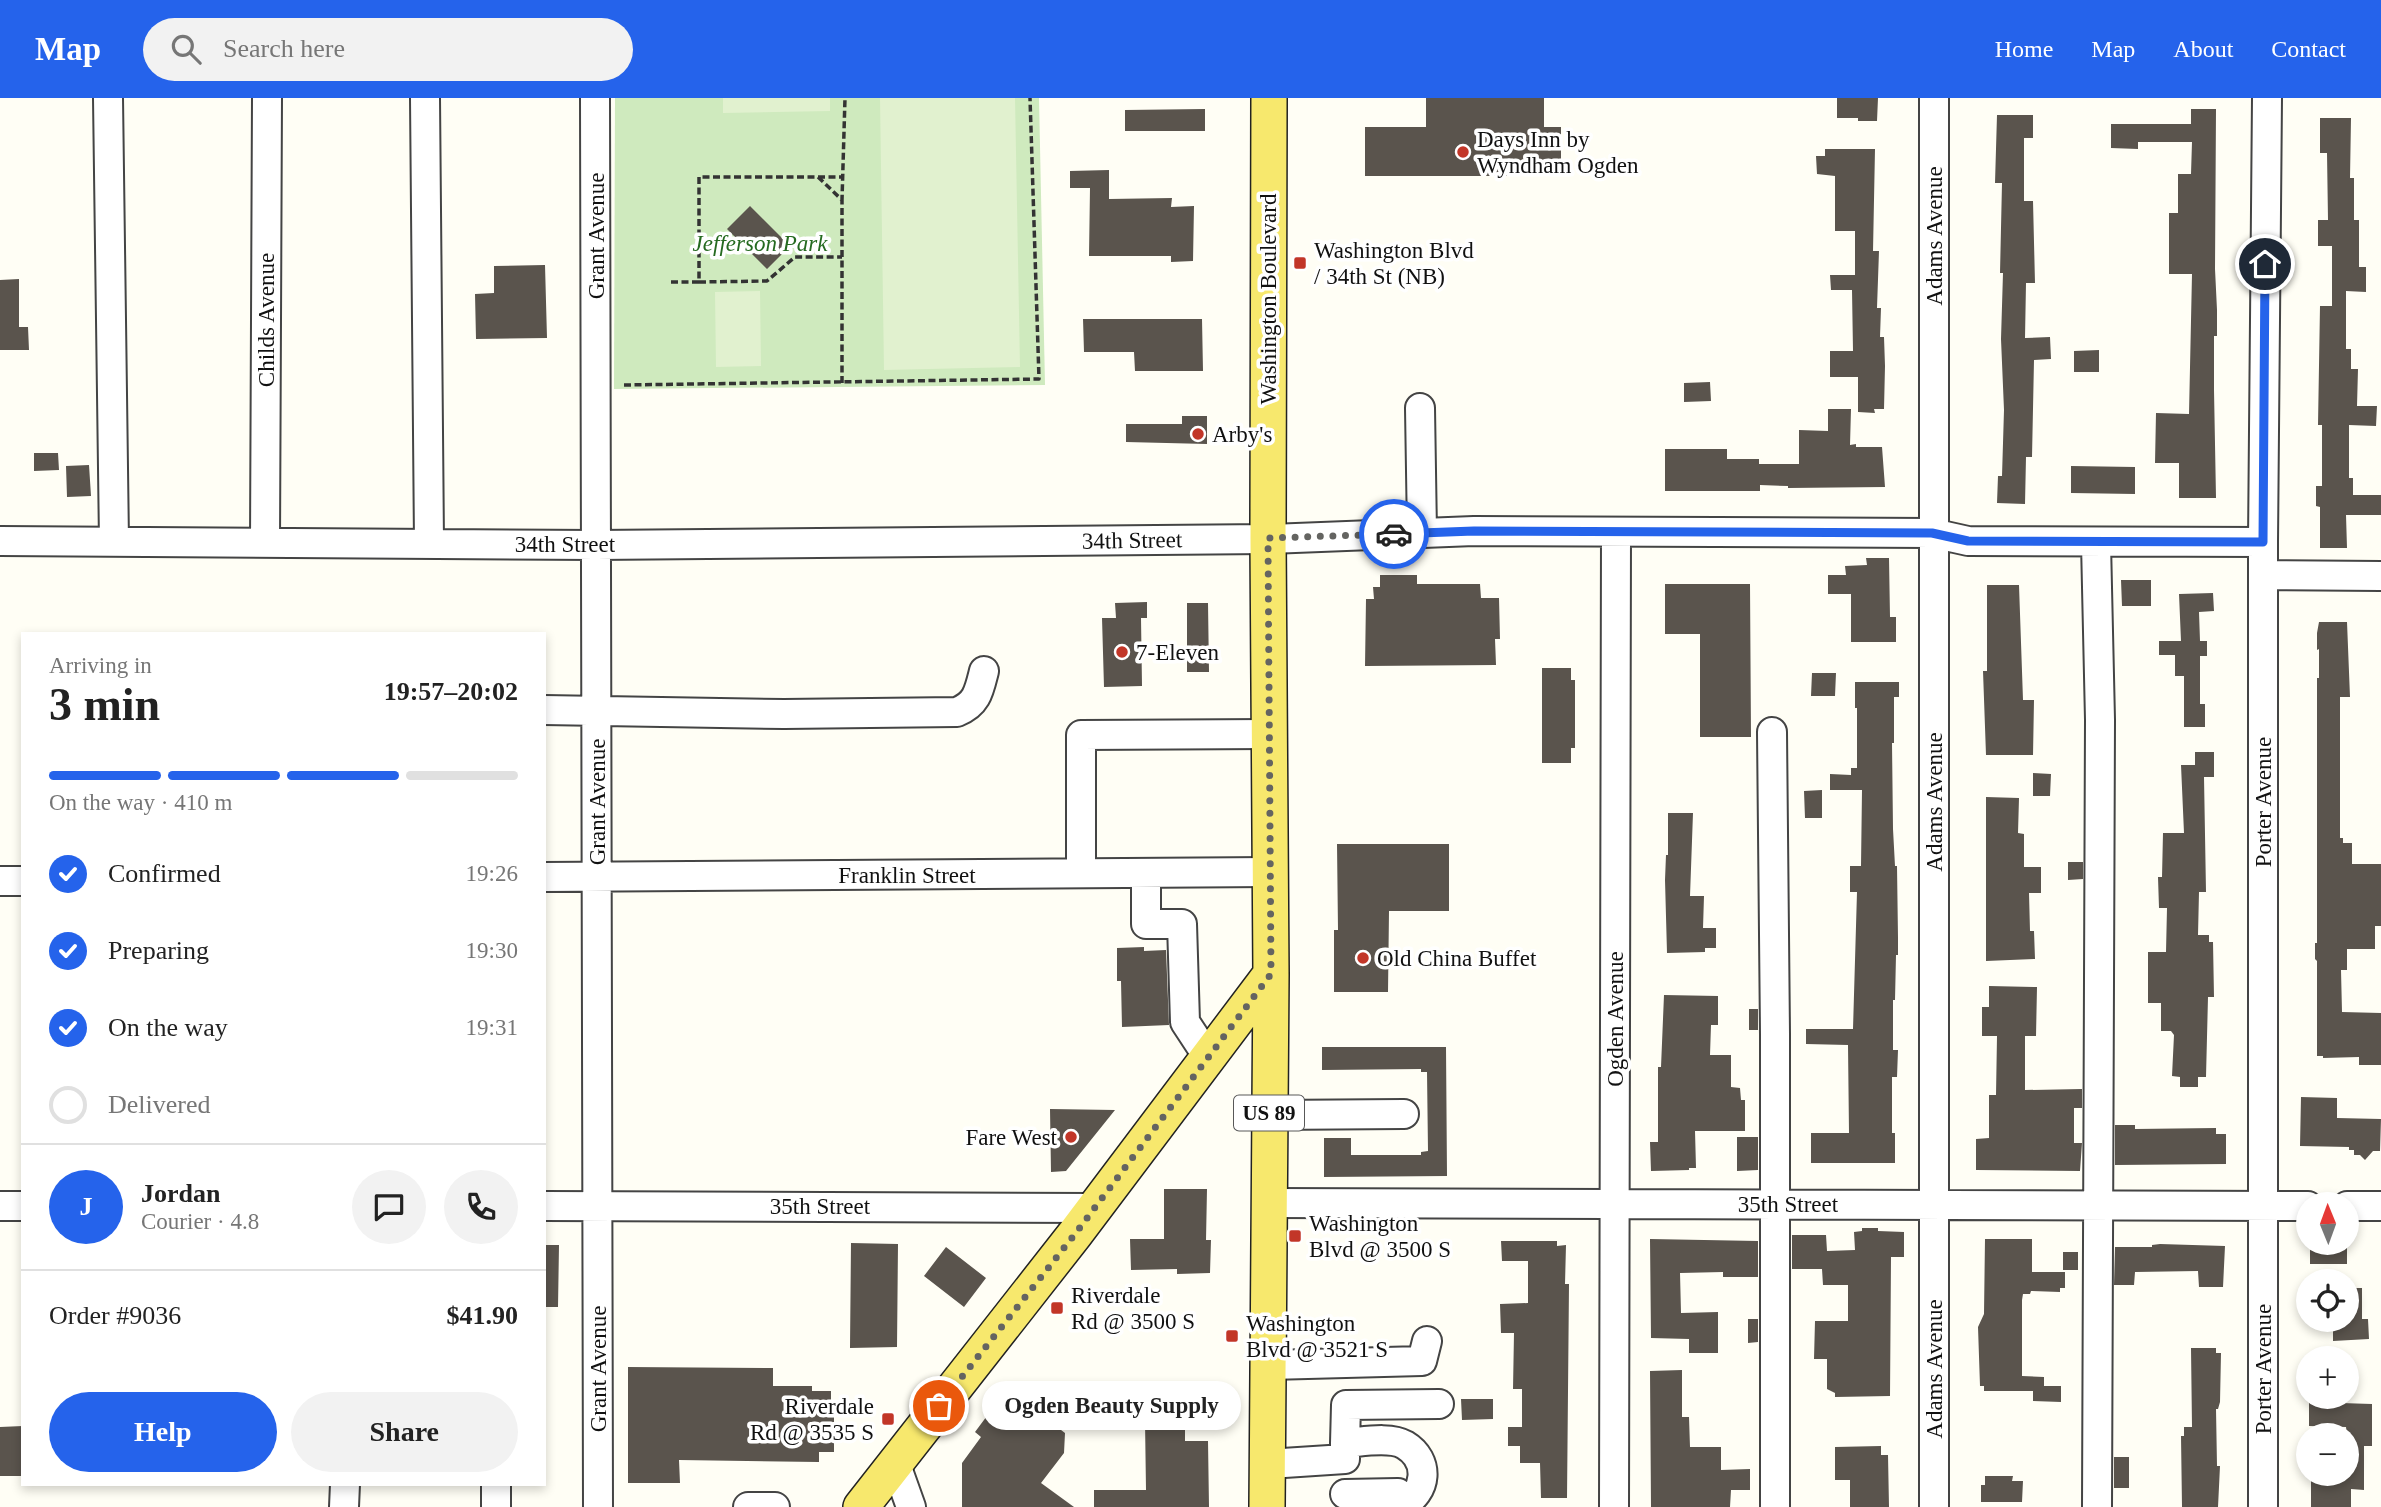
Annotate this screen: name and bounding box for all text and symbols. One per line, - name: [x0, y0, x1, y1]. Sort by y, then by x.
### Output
- search box: [143, 18, 633, 81]
- icon: search: [167, 30, 205, 68]
- text: Map: [35, 31, 101, 67]
- text: Search here: [223, 34, 345, 63]
- text: Home: [1995, 36, 2053, 62]
- text: Map: [2091, 36, 2135, 62]
- text: About: [2173, 36, 2233, 62]
- text: Contact: [2271, 36, 2346, 62]
- place label: Days Inn by Wyndham Ogden: [1477, 127, 1639, 178]
- marker: Days Inn by Wyndham Ogden: [1455, 144, 1471, 160]
- street label: Adams Avenue: [1922, 166, 1947, 306]
- street label: Grant Avenue: [584, 173, 609, 299]
- street label: Washington Boulevard: [1256, 193, 1281, 404]
- park label: Jefferson Park: [693, 231, 828, 256]
- pin: [2235, 234, 2295, 294]
- place label: Washington Blvd / 34th St (NB): [1314, 238, 1474, 289]
- icon: home: [2246, 245, 2284, 283]
- street label: Childs Avenue: [254, 253, 279, 387]
- marker: Washington Blvd / 34th St (NB): [1292, 255, 1308, 271]
- place label: Arby's: [1212, 422, 1272, 447]
- marker: Arby's: [1190, 426, 1206, 442]
- courier: [1359, 499, 1429, 569]
- icon: car: [1375, 515, 1413, 553]
- street label: 34th Street: [1082, 527, 1183, 554]
- street label: 34th Street: [515, 532, 616, 557]
- place label: 7-Eleven: [1136, 640, 1220, 665]
- marker: 7-Eleven: [1114, 644, 1130, 660]
- text: Arriving in: [49, 653, 152, 678]
- text: 19:57–20:02: [384, 677, 518, 706]
- text: 3 min: [49, 679, 160, 730]
- street label: Adams Avenue: [1922, 732, 1947, 872]
- street label: Porter Avenue: [2251, 737, 2276, 867]
- street label: Grant Avenue: [585, 739, 610, 865]
- text: On the way · 410 m: [49, 790, 232, 815]
- icon: check: [49, 855, 87, 893]
- text: Confirmed: [108, 859, 221, 888]
- text: 19:26: [466, 861, 518, 886]
- street label: Franklin Street: [838, 863, 976, 888]
- icon: check: [49, 932, 87, 970]
- text: Preparing: [108, 936, 209, 965]
- text: 19:30: [466, 938, 518, 963]
- place label: Old China Buffet: [1377, 946, 1537, 971]
- marker: Old China Buffet: [1355, 950, 1371, 966]
- street label: Ogden Avenue: [1603, 951, 1628, 1087]
- icon: check: [49, 1009, 87, 1047]
- text: On the way: [108, 1013, 228, 1042]
- text: 19:31: [466, 1015, 518, 1040]
- text: Delivered: [108, 1090, 211, 1119]
- road number: US 89: [1234, 1096, 1304, 1130]
- place label: Fare West: [965, 1125, 1058, 1150]
- marker: Fare West: [1063, 1129, 1079, 1145]
- button: chat: [352, 1170, 426, 1244]
- button: phone: [444, 1170, 518, 1244]
- text: Jordan: [141, 1179, 220, 1208]
- text: J: [80, 1192, 93, 1221]
- street label: 35th Street: [1738, 1192, 1839, 1217]
- north arrow: [2296, 1192, 2359, 1255]
- map controls: [2296, 1192, 2359, 1486]
- street label: 35th Street: [770, 1194, 871, 1219]
- text: Courier · 4.8: [141, 1209, 259, 1234]
- place label: Washington Blvd @ 3500 S: [1309, 1211, 1451, 1262]
- marker: Washington Blvd @ 3500 S: [1287, 1228, 1303, 1244]
- button: locate: [2296, 1269, 2359, 1332]
- place label: Riverdale Rd @ 3500 S: [1071, 1283, 1195, 1334]
- street label: Adams Avenue: [1922, 1299, 1947, 1439]
- marker: Riverdale Rd @ 3500 S: [1049, 1300, 1065, 1316]
- text: Order #9036: [49, 1301, 181, 1330]
- text: $41.90: [447, 1301, 518, 1330]
- street label: Porter Avenue: [2251, 1304, 2276, 1434]
- street label: Grant Avenue: [586, 1306, 611, 1432]
- place label: Washington Blvd @ 3521 S: [1246, 1311, 1388, 1362]
- marker: Washington Blvd @ 3521 S: [1224, 1328, 1240, 1344]
- button: +: [2296, 1346, 2359, 1409]
- pin: [909, 1376, 969, 1436]
- callout: Ogden Beauty Supply: [981, 1382, 1240, 1430]
- icon: bag: [920, 1387, 958, 1425]
- button: Help: [49, 1392, 277, 1472]
- button: Share: [291, 1392, 518, 1472]
- text: Ogden Beauty Supply: [1004, 1393, 1219, 1418]
- place label: Riverdale Rd @ 3535 S: [750, 1394, 874, 1445]
- marker: Riverdale Rd @ 3535 S: [880, 1411, 896, 1427]
- button: −: [2296, 1423, 2359, 1486]

